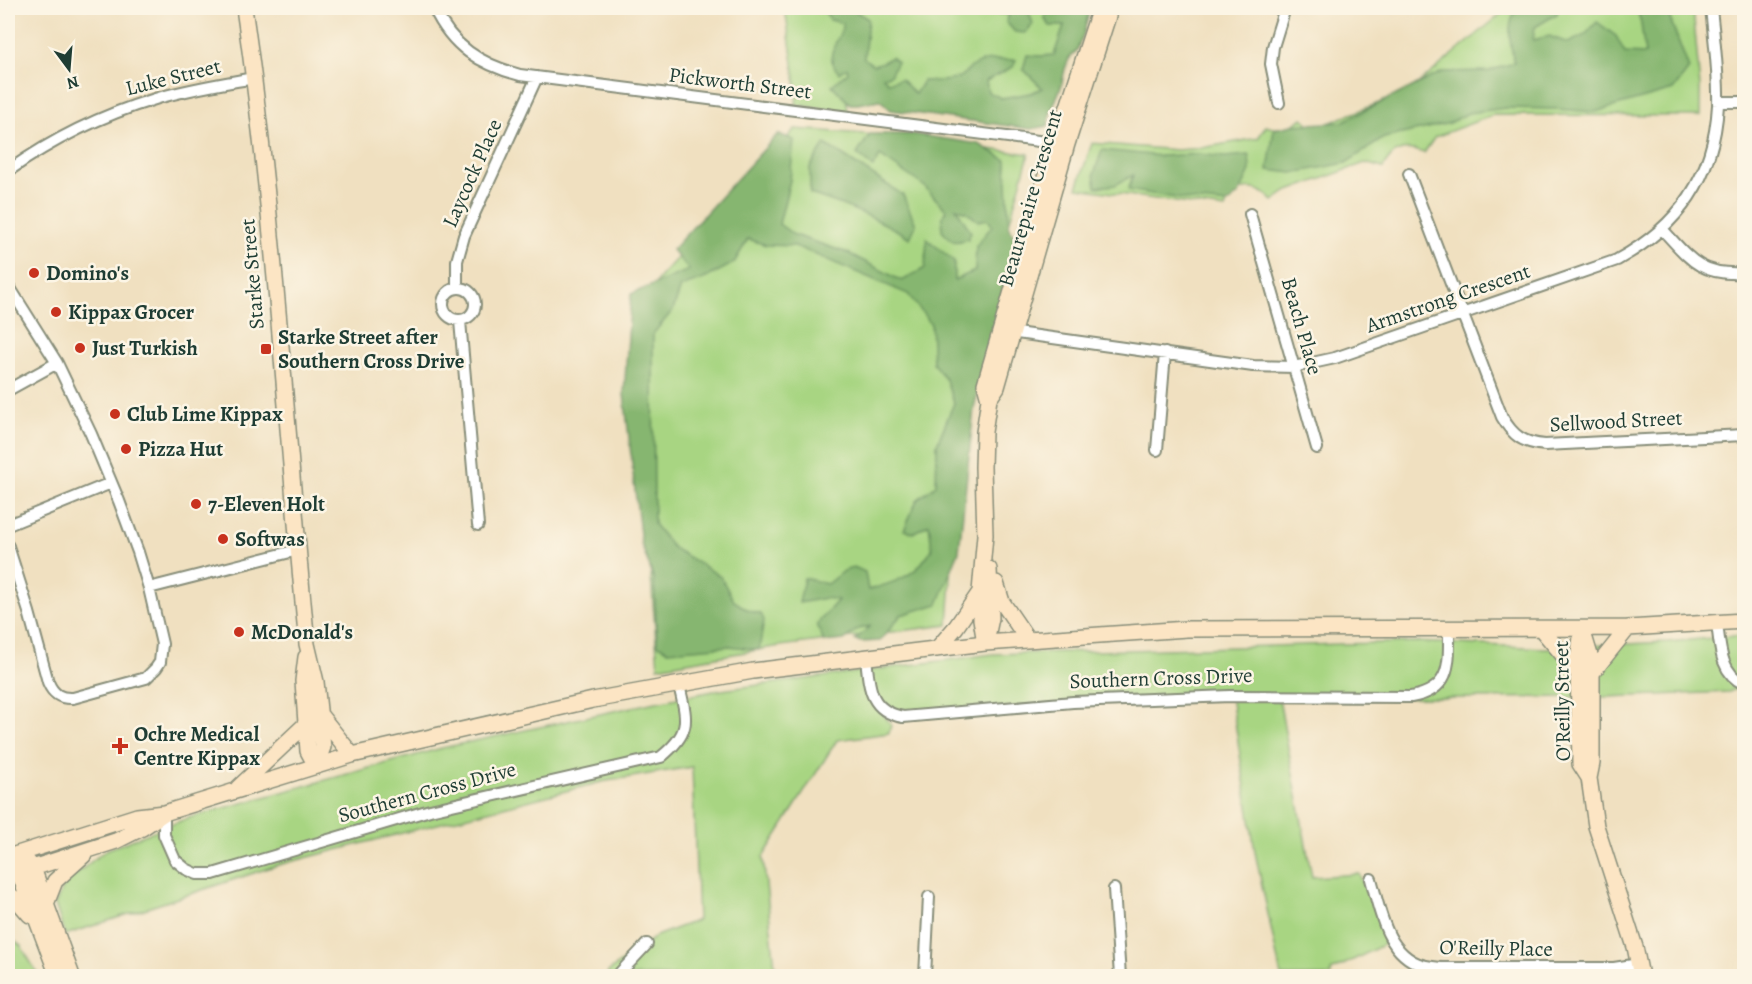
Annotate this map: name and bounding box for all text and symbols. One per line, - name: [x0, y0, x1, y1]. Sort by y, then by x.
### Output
- north arrow: [39, 39, 99, 99]
- street label: Luke Street: [122, 52, 224, 102]
- street label: Pickworth Street: [667, 60, 813, 106]
- text: N: [64, 70, 81, 95]
- street label: Beaurepaire Crescent: [991, 106, 1069, 290]
- street label: Laycock Place: [436, 114, 508, 232]
- street label: Starke Street: [233, 217, 271, 331]
- street label: Armstrong Crescent: [1361, 257, 1534, 340]
- place label: Domino's: [46, 259, 129, 287]
- marker: Domino's: [27, 266, 41, 280]
- street label: Beach Place: [1275, 274, 1329, 378]
- place label: Kippax Grocer: [68, 298, 195, 326]
- marker: Kippax Grocer: [49, 305, 63, 319]
- place label: Starke Street after Southern Cross Drive: [278, 323, 465, 375]
- place label: Just Turkish: [92, 334, 198, 362]
- marker: Just Turkish: [73, 341, 87, 355]
- marker: Starke Street after Southern Cross Drive: [259, 342, 273, 356]
- place label: Club Lime Kippax: [127, 400, 283, 428]
- street label: Sellwood Street: [1549, 404, 1683, 438]
- marker: Club Lime Kippax: [108, 407, 122, 421]
- place label: Pizza Hut: [138, 435, 223, 463]
- marker: Pizza Hut: [119, 442, 133, 456]
- place label: 7-Eleven Holt: [208, 490, 325, 518]
- marker: 7-Eleven Holt: [189, 497, 203, 511]
- place label: Softwas: [235, 525, 305, 553]
- marker: Softwas: [216, 532, 230, 546]
- place label: McDonald's: [251, 618, 353, 646]
- marker: McDonald's: [232, 625, 246, 639]
- street label: O'Reilly Street: [1547, 640, 1577, 762]
- street label: Southern Cross Drive: [1069, 661, 1253, 695]
- place label: Ochre Medical Centre Kippax: [134, 720, 260, 772]
- marker: Ochre Medical Centre Kippax: [111, 737, 129, 755]
- street label: Southern Cross Drive: [335, 755, 519, 829]
- street label: O'Reilly Place: [1439, 933, 1553, 963]

